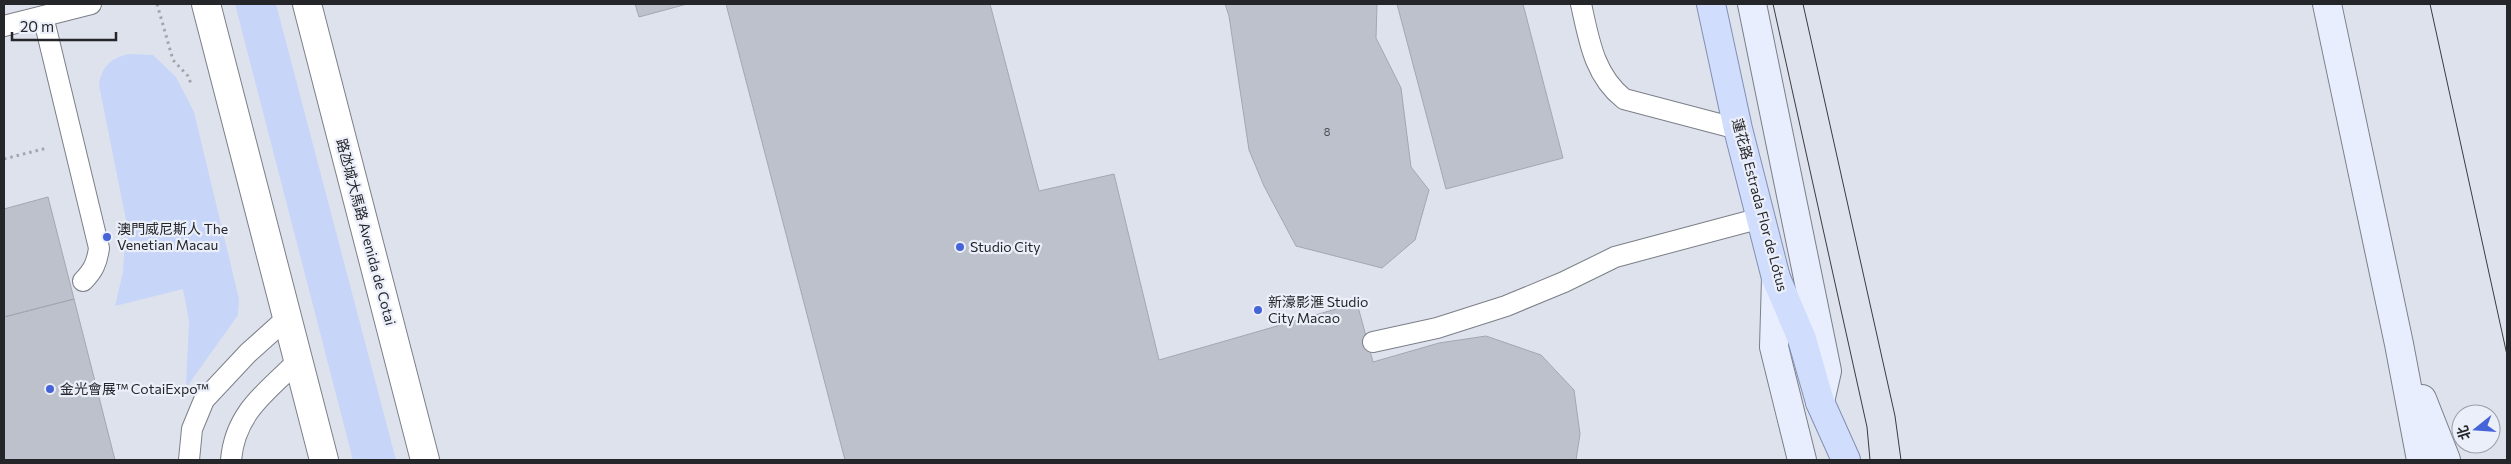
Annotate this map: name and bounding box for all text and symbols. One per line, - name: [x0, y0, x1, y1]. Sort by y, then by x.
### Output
- scale bar: [12, 10, 116, 42]
- text: 20 m: [20, 17, 54, 35]
- street label: 蓮花路 Estrada Flor de Lótus: [1729, 116, 1792, 293]
- house number: 8: [1324, 125, 1331, 138]
- street label: 路氹城大馬路 Avenida de Cotai: [333, 137, 400, 327]
- place label: 澳門威尼斯人 The Venetian Macau: [117, 220, 228, 253]
- marker: 澳門威尼斯人 The Venetian Macau: [101, 231, 113, 243]
- place label: Studio City: [970, 238, 1041, 255]
- marker: Studio City: [954, 241, 966, 253]
- place label: 新濠影滙 Studio City Macao: [1268, 293, 1368, 326]
- marker: 新濠影滙 Studio City Macao: [1252, 304, 1264, 316]
- place label: 金光會展™ CotaiExpo™: [60, 380, 209, 397]
- marker: 金光會展™ CotaiExpo™: [44, 383, 56, 395]
- north arrow: [2451, 404, 2501, 454]
- text: 北: [2453, 424, 2473, 442]

